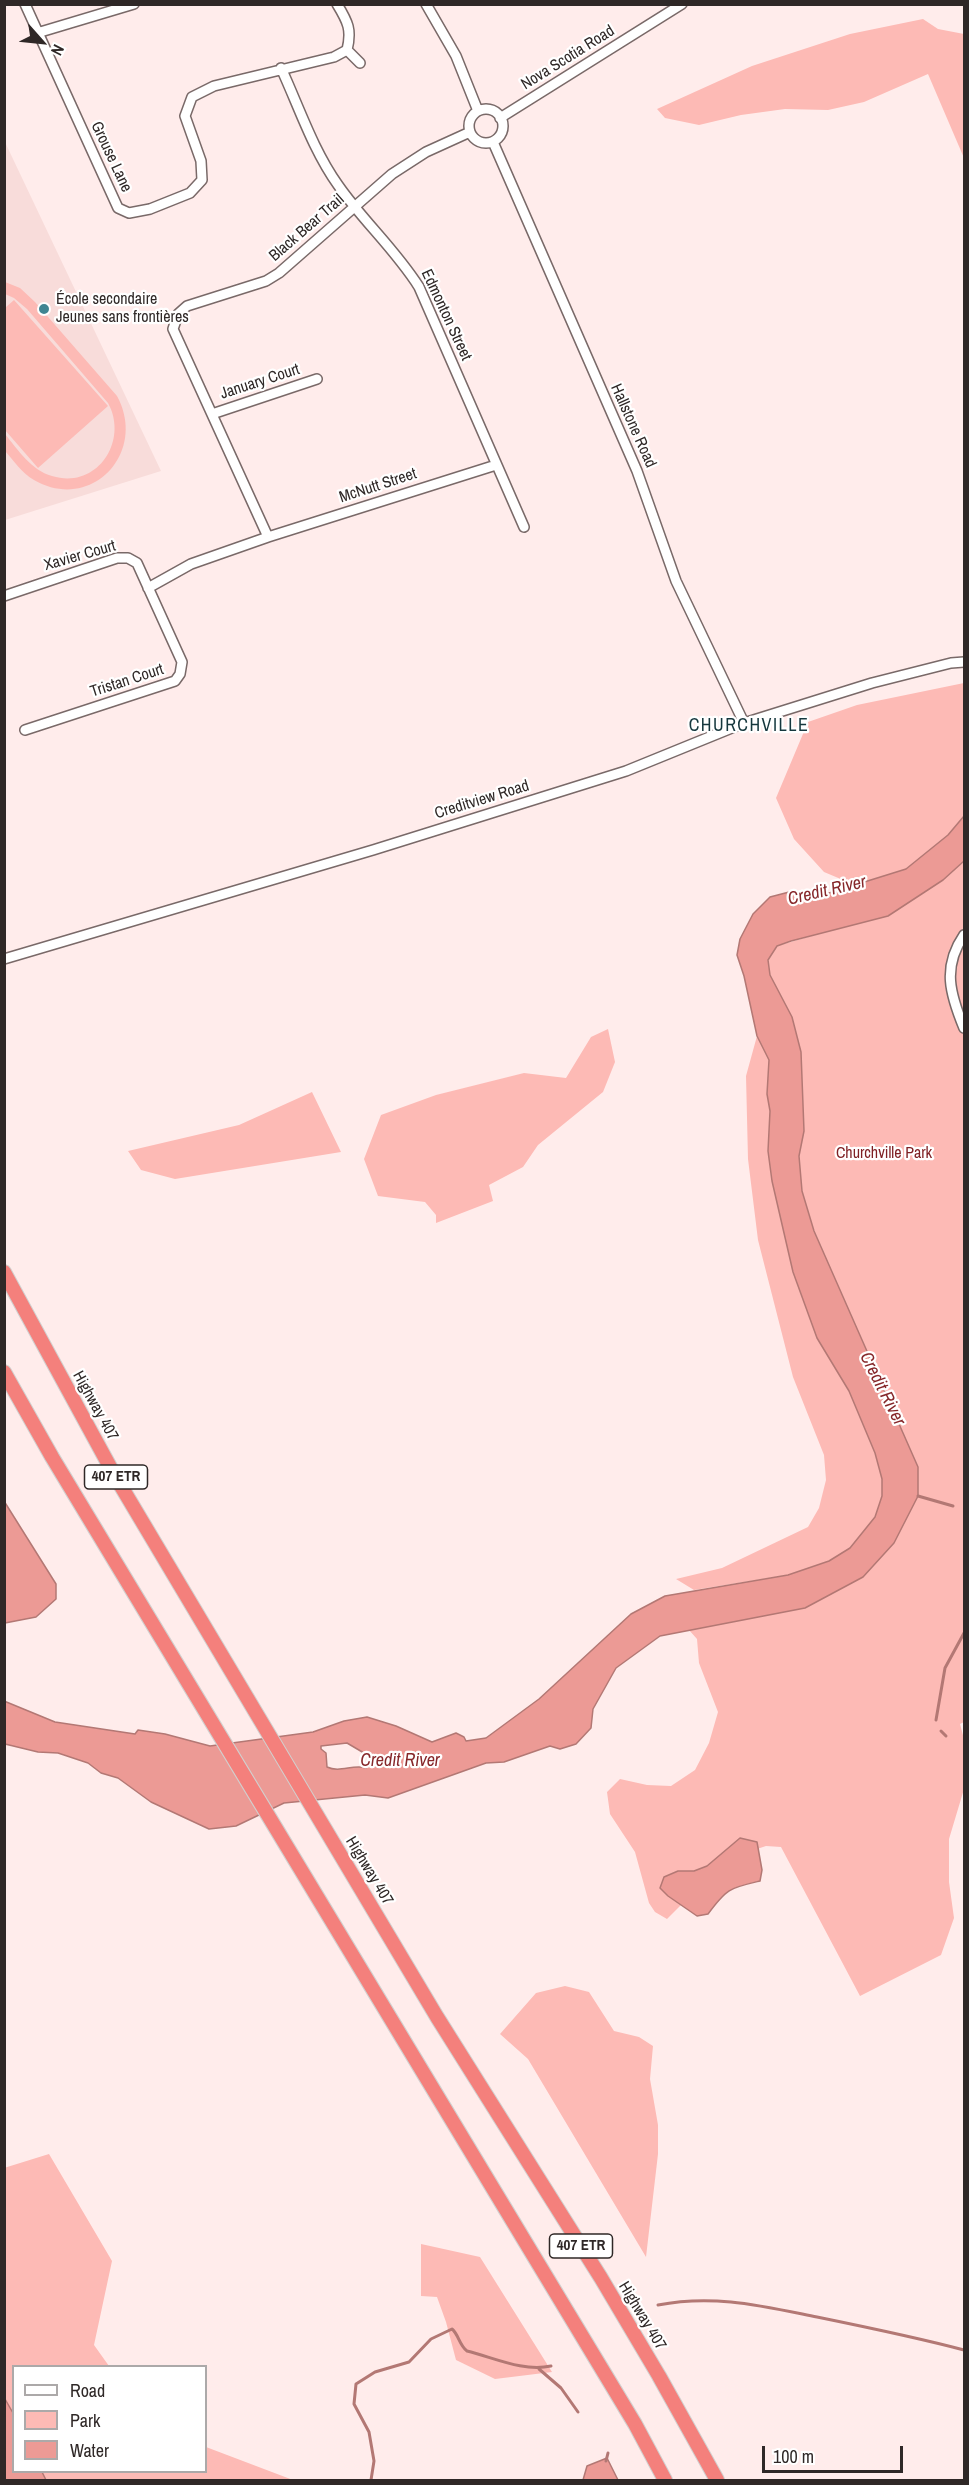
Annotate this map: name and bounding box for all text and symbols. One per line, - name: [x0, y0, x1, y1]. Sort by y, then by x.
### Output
- north arrow: [12, 12, 72, 72]
- street label: Nova Scotia Road: [518, 22, 618, 94]
- text: N: [46, 41, 70, 59]
- street label: Grouse Lane: [86, 119, 136, 195]
- street label: Black Bear Trail: [266, 190, 348, 266]
- street label: Edmonton Street: [416, 266, 476, 364]
- place label: École secondaire Jeunes sans frontières: [56, 290, 189, 328]
- marker: École secondaire Jeunes sans frontières: [37, 302, 51, 316]
- street label: January Court: [218, 360, 302, 404]
- street label: Hallstone Road: [606, 381, 660, 471]
- street label: McNutt Street: [337, 464, 419, 508]
- street label: Xavier Court: [42, 537, 118, 575]
- street label: Tristan Court: [88, 660, 166, 702]
- district label: CHURCHVILLE: [689, 715, 809, 737]
- street label: Creditview Road: [432, 777, 532, 823]
- water label: Credit River: [786, 872, 868, 910]
- park label: Churchville Park: [836, 1144, 932, 1164]
- water label: Credit River: [854, 1349, 910, 1429]
- street label: Highway 407: [68, 1368, 122, 1444]
- road number: 407 ETR: [84, 1465, 148, 1489]
- water label: Credit River: [360, 1750, 440, 1772]
- street label: Highway 407: [341, 1833, 397, 1909]
- road number: 407 ETR: [550, 2234, 612, 2258]
- street label: Highway 407: [614, 2278, 670, 2354]
- legend: [12, 2365, 207, 2473]
- text: Road: [70, 2378, 105, 2403]
- text: Park: [70, 2408, 100, 2433]
- scale bar: [765, 2434, 906, 2472]
- text: Water: [70, 2438, 109, 2463]
- text: 100 m: [773, 2444, 814, 2469]

